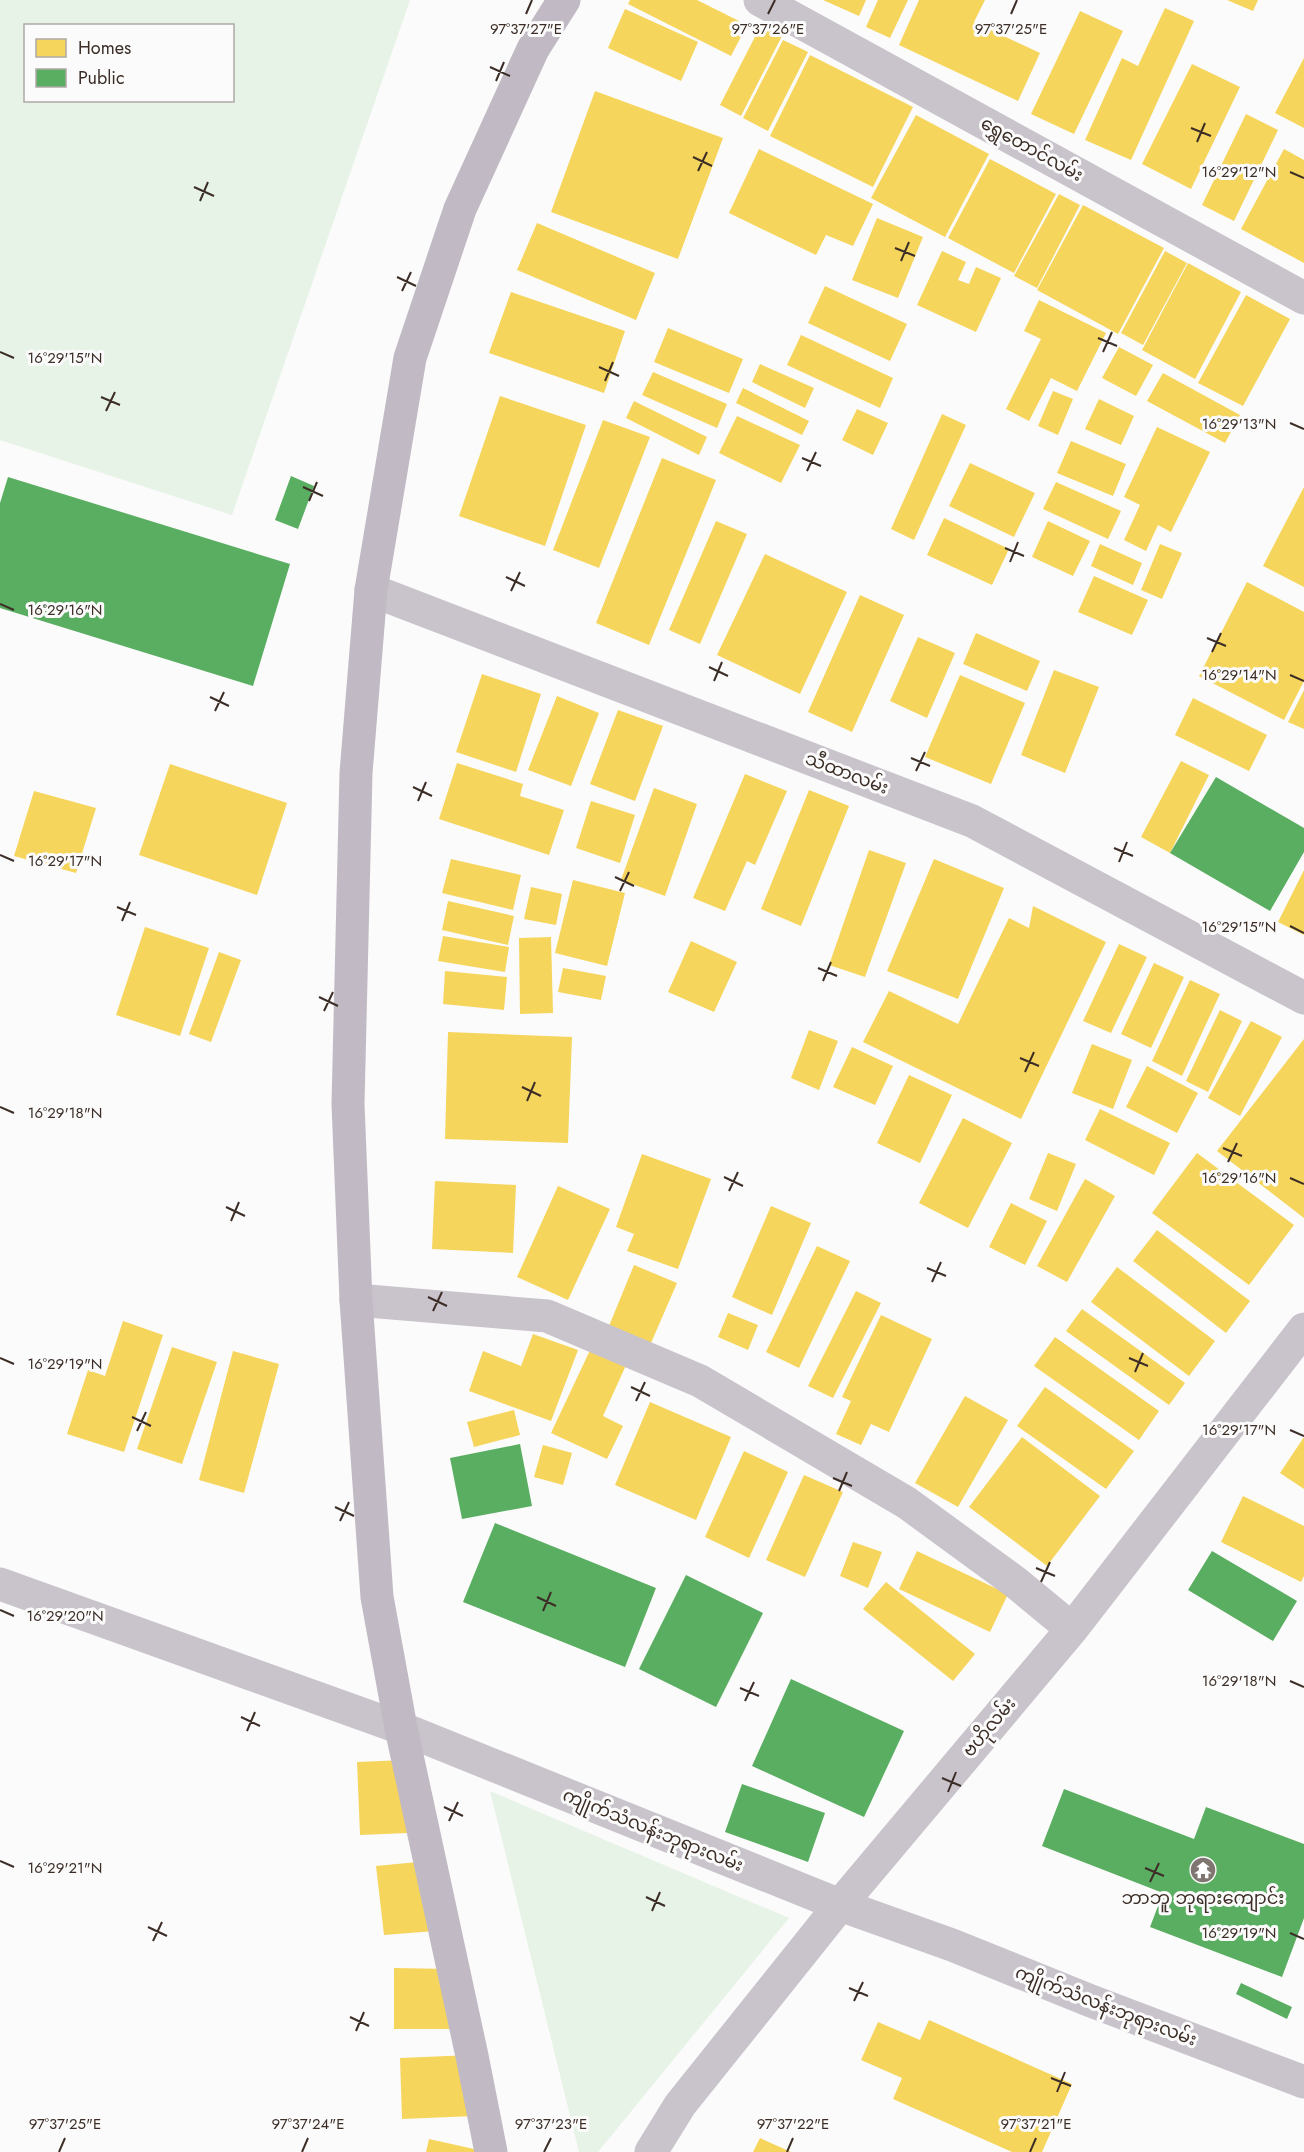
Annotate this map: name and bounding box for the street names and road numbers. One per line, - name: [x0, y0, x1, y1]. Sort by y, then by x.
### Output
- street label: ရွှေတောင်လမ်း: [975, 110, 1088, 190]
- street label: သီထာလမ်း: [802, 744, 893, 801]
- street label: ဗဟိုလမ်း: [955, 1691, 1023, 1764]
- street label: ကျိုက်သံလန်းဘုရားလမ်း: [558, 1781, 748, 1880]
- street label: ကျိုက်သံလန်းဘုရားလမ်း: [1011, 1958, 1201, 2055]

